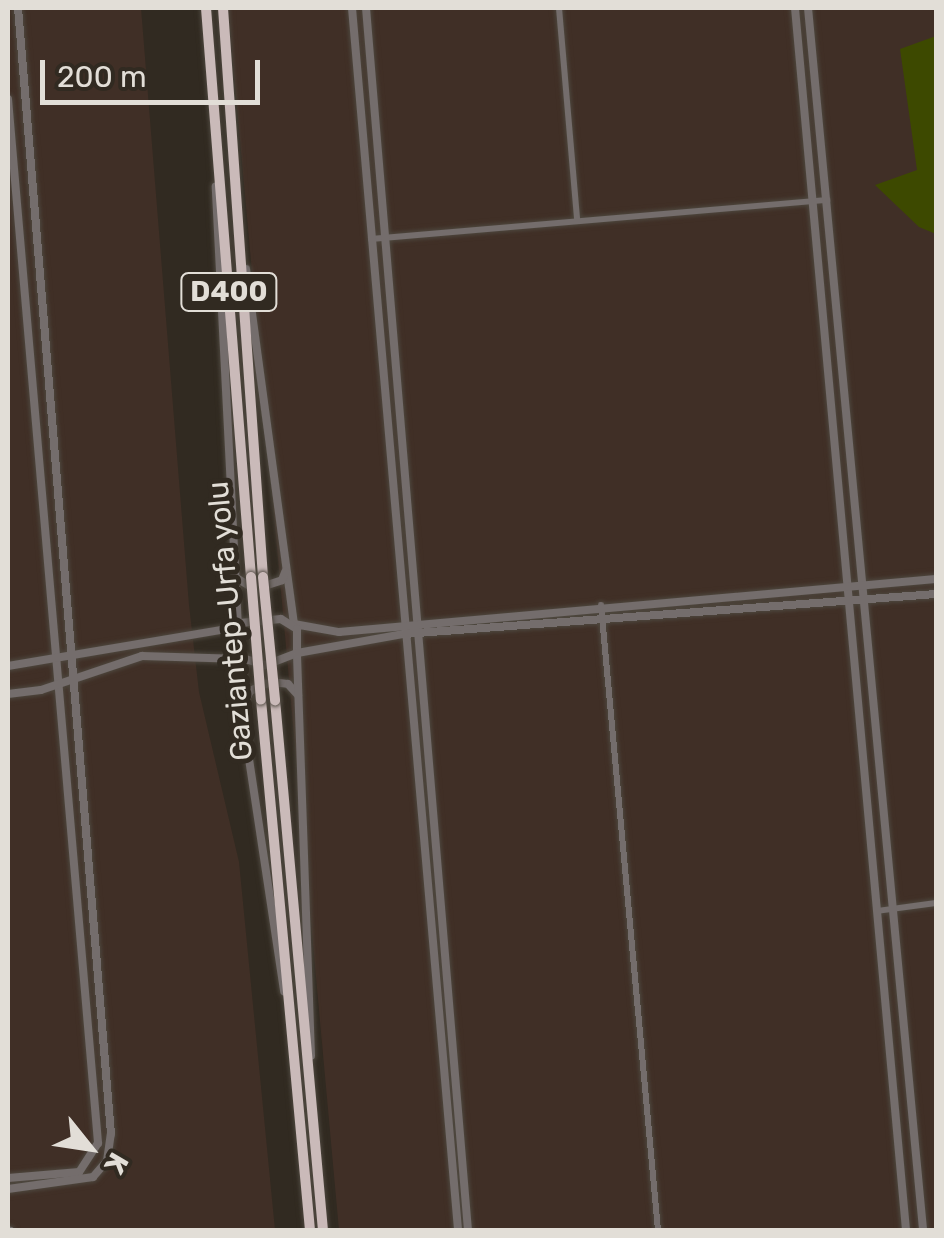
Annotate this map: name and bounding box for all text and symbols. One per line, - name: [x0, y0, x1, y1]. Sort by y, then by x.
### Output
- scale bar: [45, 40, 265, 102]
- text: 200 m: [57, 59, 147, 95]
- road number: D400: [179, 269, 279, 315]
- street label: Gaziantep-Urfa yolu: [200, 479, 260, 763]
- north arrow: [40, 1098, 140, 1198]
- text: K: [97, 1147, 135, 1180]

